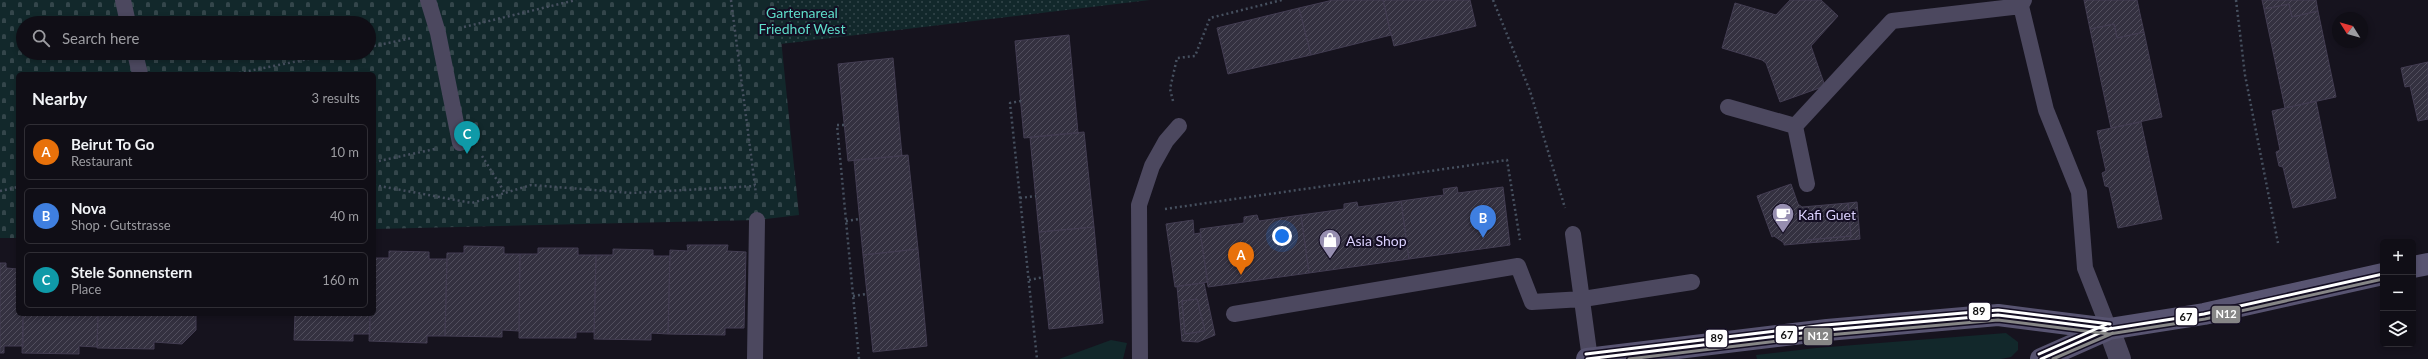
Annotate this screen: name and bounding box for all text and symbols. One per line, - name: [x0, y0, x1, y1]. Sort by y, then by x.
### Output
- park label: Gartenareal Friedhof West: [759, 4, 845, 37]
- north arrow: [2332, 12, 2368, 48]
- search box: [16, 16, 376, 60]
- icon: search: [30, 27, 52, 49]
- text: Search here: [62, 29, 139, 47]
- text: Nearby: [32, 88, 87, 109]
- text: 3 results: [312, 90, 360, 106]
- pin: C: [454, 121, 480, 154]
- text: Beirut To Go: [71, 135, 154, 153]
- text: A: [41, 144, 51, 160]
- text: 10 m: [330, 144, 359, 160]
- text: Restaurant: [71, 153, 133, 169]
- text: Nova: [71, 199, 106, 217]
- cafe icon: Kafi Guet: [1770, 201, 1796, 234]
- pin: B: [1470, 205, 1496, 238]
- place label: Kafi Guet: [1798, 206, 1856, 223]
- text: B: [42, 208, 50, 224]
- text: 40 m: [330, 208, 359, 224]
- text: Shop · Gutstrasse: [71, 217, 171, 233]
- your location: [1272, 226, 1292, 246]
- shop icon: Asia Shop: [1317, 227, 1343, 260]
- place label: Asia Shop: [1346, 232, 1407, 249]
- map controls: [2380, 239, 2416, 347]
- button: +: [2380, 239, 2416, 275]
- pin: A: [1228, 242, 1254, 275]
- text: Stele Sonnenstern: [71, 263, 192, 281]
- text: C: [42, 272, 50, 288]
- text: 160 m: [322, 272, 359, 288]
- button: −: [2380, 275, 2416, 311]
- text: Place: [71, 281, 101, 297]
- line badge: 89: [1968, 302, 1991, 321]
- text: 89: [1973, 304, 1985, 317]
- line badge: N12: [2211, 305, 2241, 324]
- line badge: 67: [2175, 307, 2198, 326]
- text: N12: [2215, 307, 2237, 320]
- text: 67: [2180, 310, 2192, 323]
- button: layers: [2380, 311, 2416, 347]
- line badge: 67: [1775, 325, 1798, 344]
- line badge: N12: [1803, 327, 1833, 346]
- text: 67: [1781, 328, 1793, 341]
- line badge: 89: [1705, 329, 1728, 348]
- text: N12: [1807, 329, 1829, 342]
- text: 89: [1711, 331, 1723, 344]

